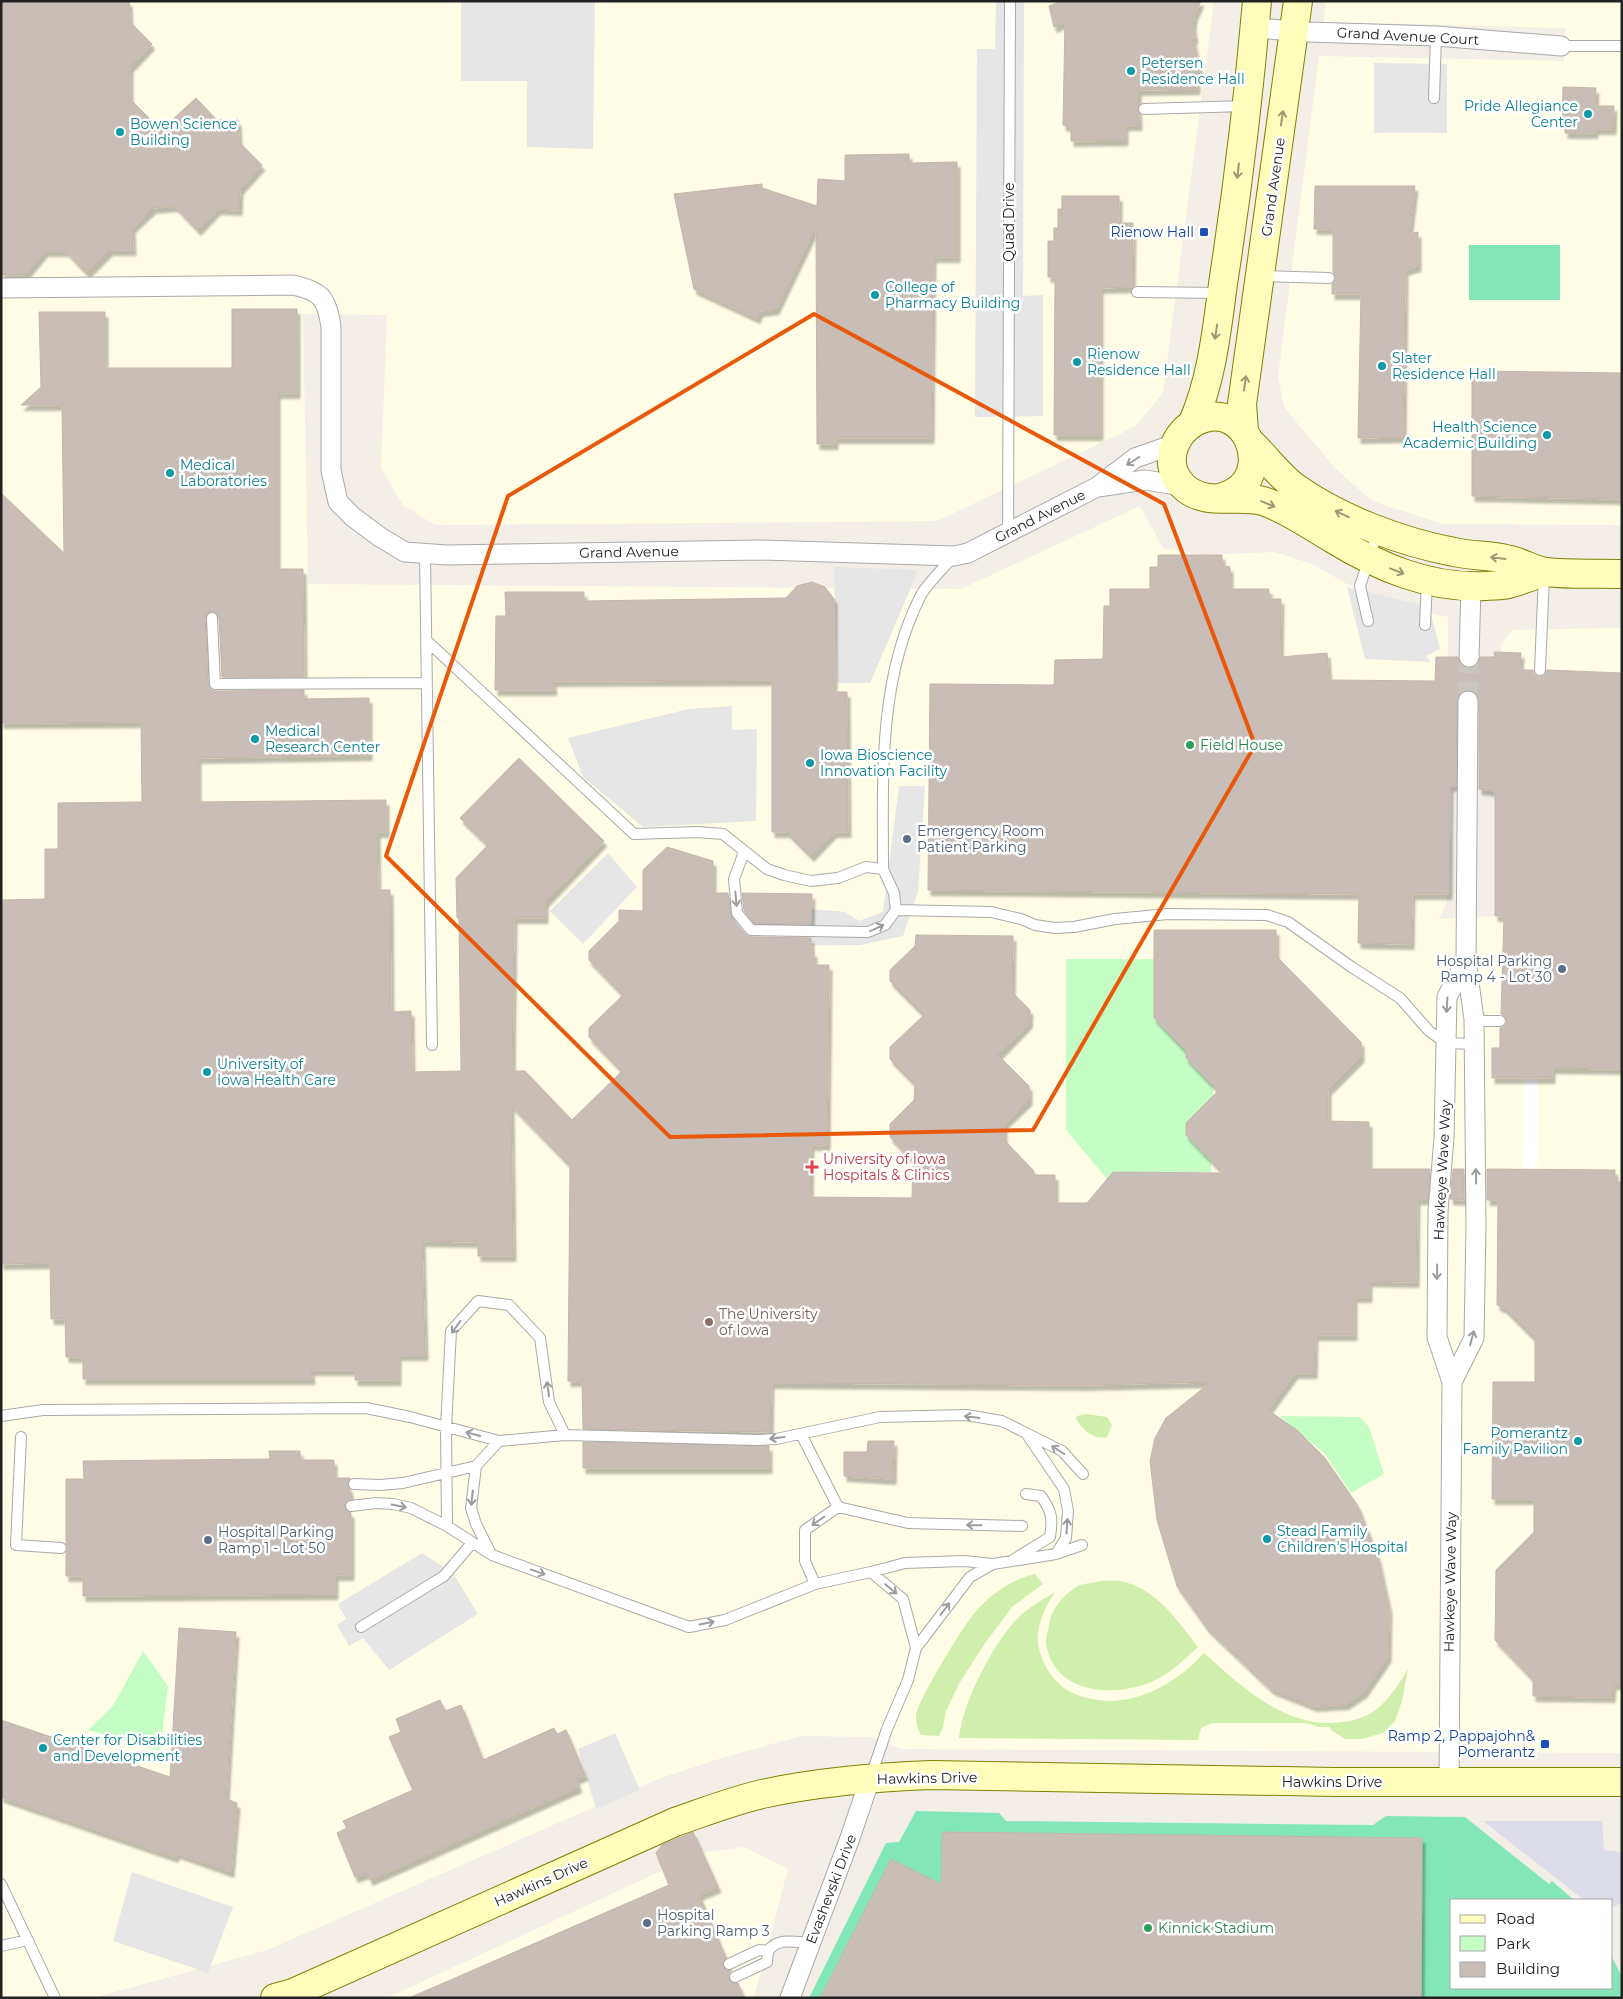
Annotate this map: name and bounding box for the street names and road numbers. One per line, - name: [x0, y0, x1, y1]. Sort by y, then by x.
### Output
- street label: Grand Avenue Court: [1336, 23, 1480, 49]
- street label: Grand Avenue: [1257, 136, 1289, 238]
- street label: Quad Drive: [1000, 182, 1018, 262]
- street label: Grand Avenue: [992, 485, 1088, 547]
- street label: Grand Avenue: [579, 542, 679, 562]
- street label: Hawkeye Wave Way: [1429, 1099, 1455, 1241]
- street label: Hawkeye Wave Way: [1440, 1511, 1460, 1652]
- street label: Hawkins Drive: [877, 1768, 977, 1788]
- street label: Hawkins Drive: [1282, 1773, 1382, 1791]
- street label: Evashevski Drive: [802, 1832, 860, 1946]
- street label: Hawkins Drive: [491, 1853, 591, 1911]

